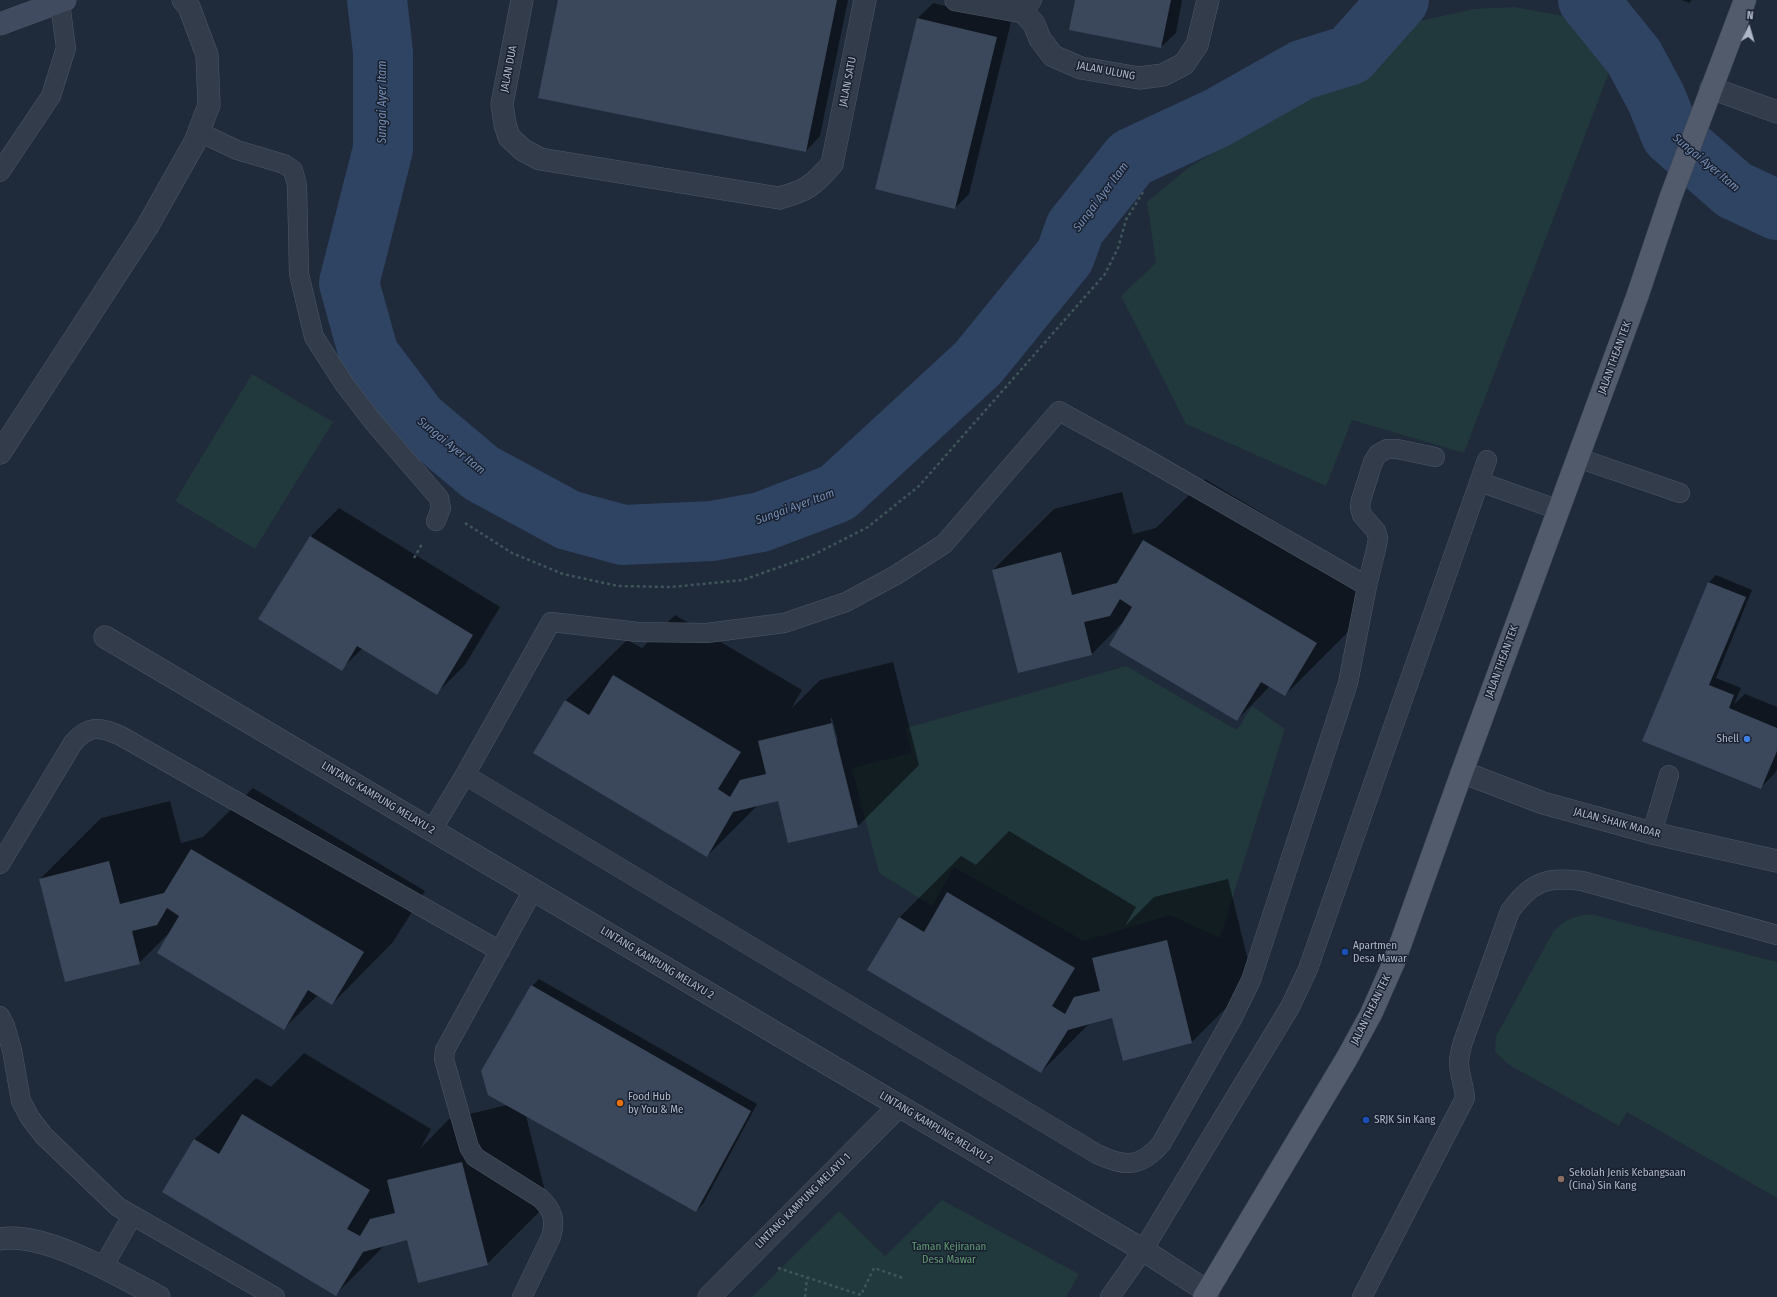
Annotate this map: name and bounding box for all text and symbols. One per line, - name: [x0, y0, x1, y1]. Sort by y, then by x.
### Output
- north arrow: [1729, 8, 1769, 48]
- text: N: [1746, 9, 1754, 22]
- street label: JALAN DUA: [498, 45, 520, 93]
- street label: JALAN SATU: [837, 56, 859, 108]
- street label: JALAN ULUNG: [1076, 59, 1136, 83]
- water label: Sungai Ayer Itam: [376, 61, 390, 143]
- water label: Sungai Ayer Itam: [1670, 131, 1742, 195]
- water label: Sungai Ayer Itam: [1070, 160, 1132, 234]
- street label: JALAN THEAN TEK: [1596, 320, 1634, 396]
- water label: Sungai Ayer Itam: [414, 414, 488, 478]
- water label: Sungai Ayer Itam: [754, 486, 836, 528]
- street label: JALAN THEAN TEK: [1483, 624, 1521, 700]
- place label: Shell: [1717, 732, 1739, 746]
- marker: Shell: [1742, 734, 1752, 744]
- street label: LINTANG KAMPUNG MELAYU 2: [319, 759, 437, 837]
- street label: JALAN SHAIK MADAR: [1572, 805, 1662, 841]
- street label: LINTANG KAMPUNG MELAYU 2: [598, 924, 716, 1002]
- place label: Apartmen Desa Mawar: [1353, 939, 1407, 965]
- marker: Apartmen Desa Mawar: [1340, 947, 1350, 957]
- street label: JALAN THEAN TEK: [1348, 973, 1394, 1047]
- street label: LINTANG KAMPUNG MELAYU 2: [877, 1089, 995, 1167]
- place label: Food Hub by You & Me: [628, 1090, 683, 1116]
- marker: Food Hub by You & Me: [615, 1098, 625, 1108]
- place label: SRJK Sin Kang: [1374, 1113, 1435, 1127]
- marker: SRJK Sin Kang: [1361, 1115, 1371, 1125]
- street label: LINTANG KAMPUNG MELAYU 1: [753, 1151, 853, 1251]
- place label: Sekolah Jenis Kebangsaan (Cina) Sin Kang: [1569, 1166, 1686, 1192]
- marker: Sekolah Jenis Kebangsaan (Cina) Sin Kang: [1556, 1174, 1566, 1184]
- park label: Taman Kejiranan Desa Mawar: [912, 1240, 986, 1266]

